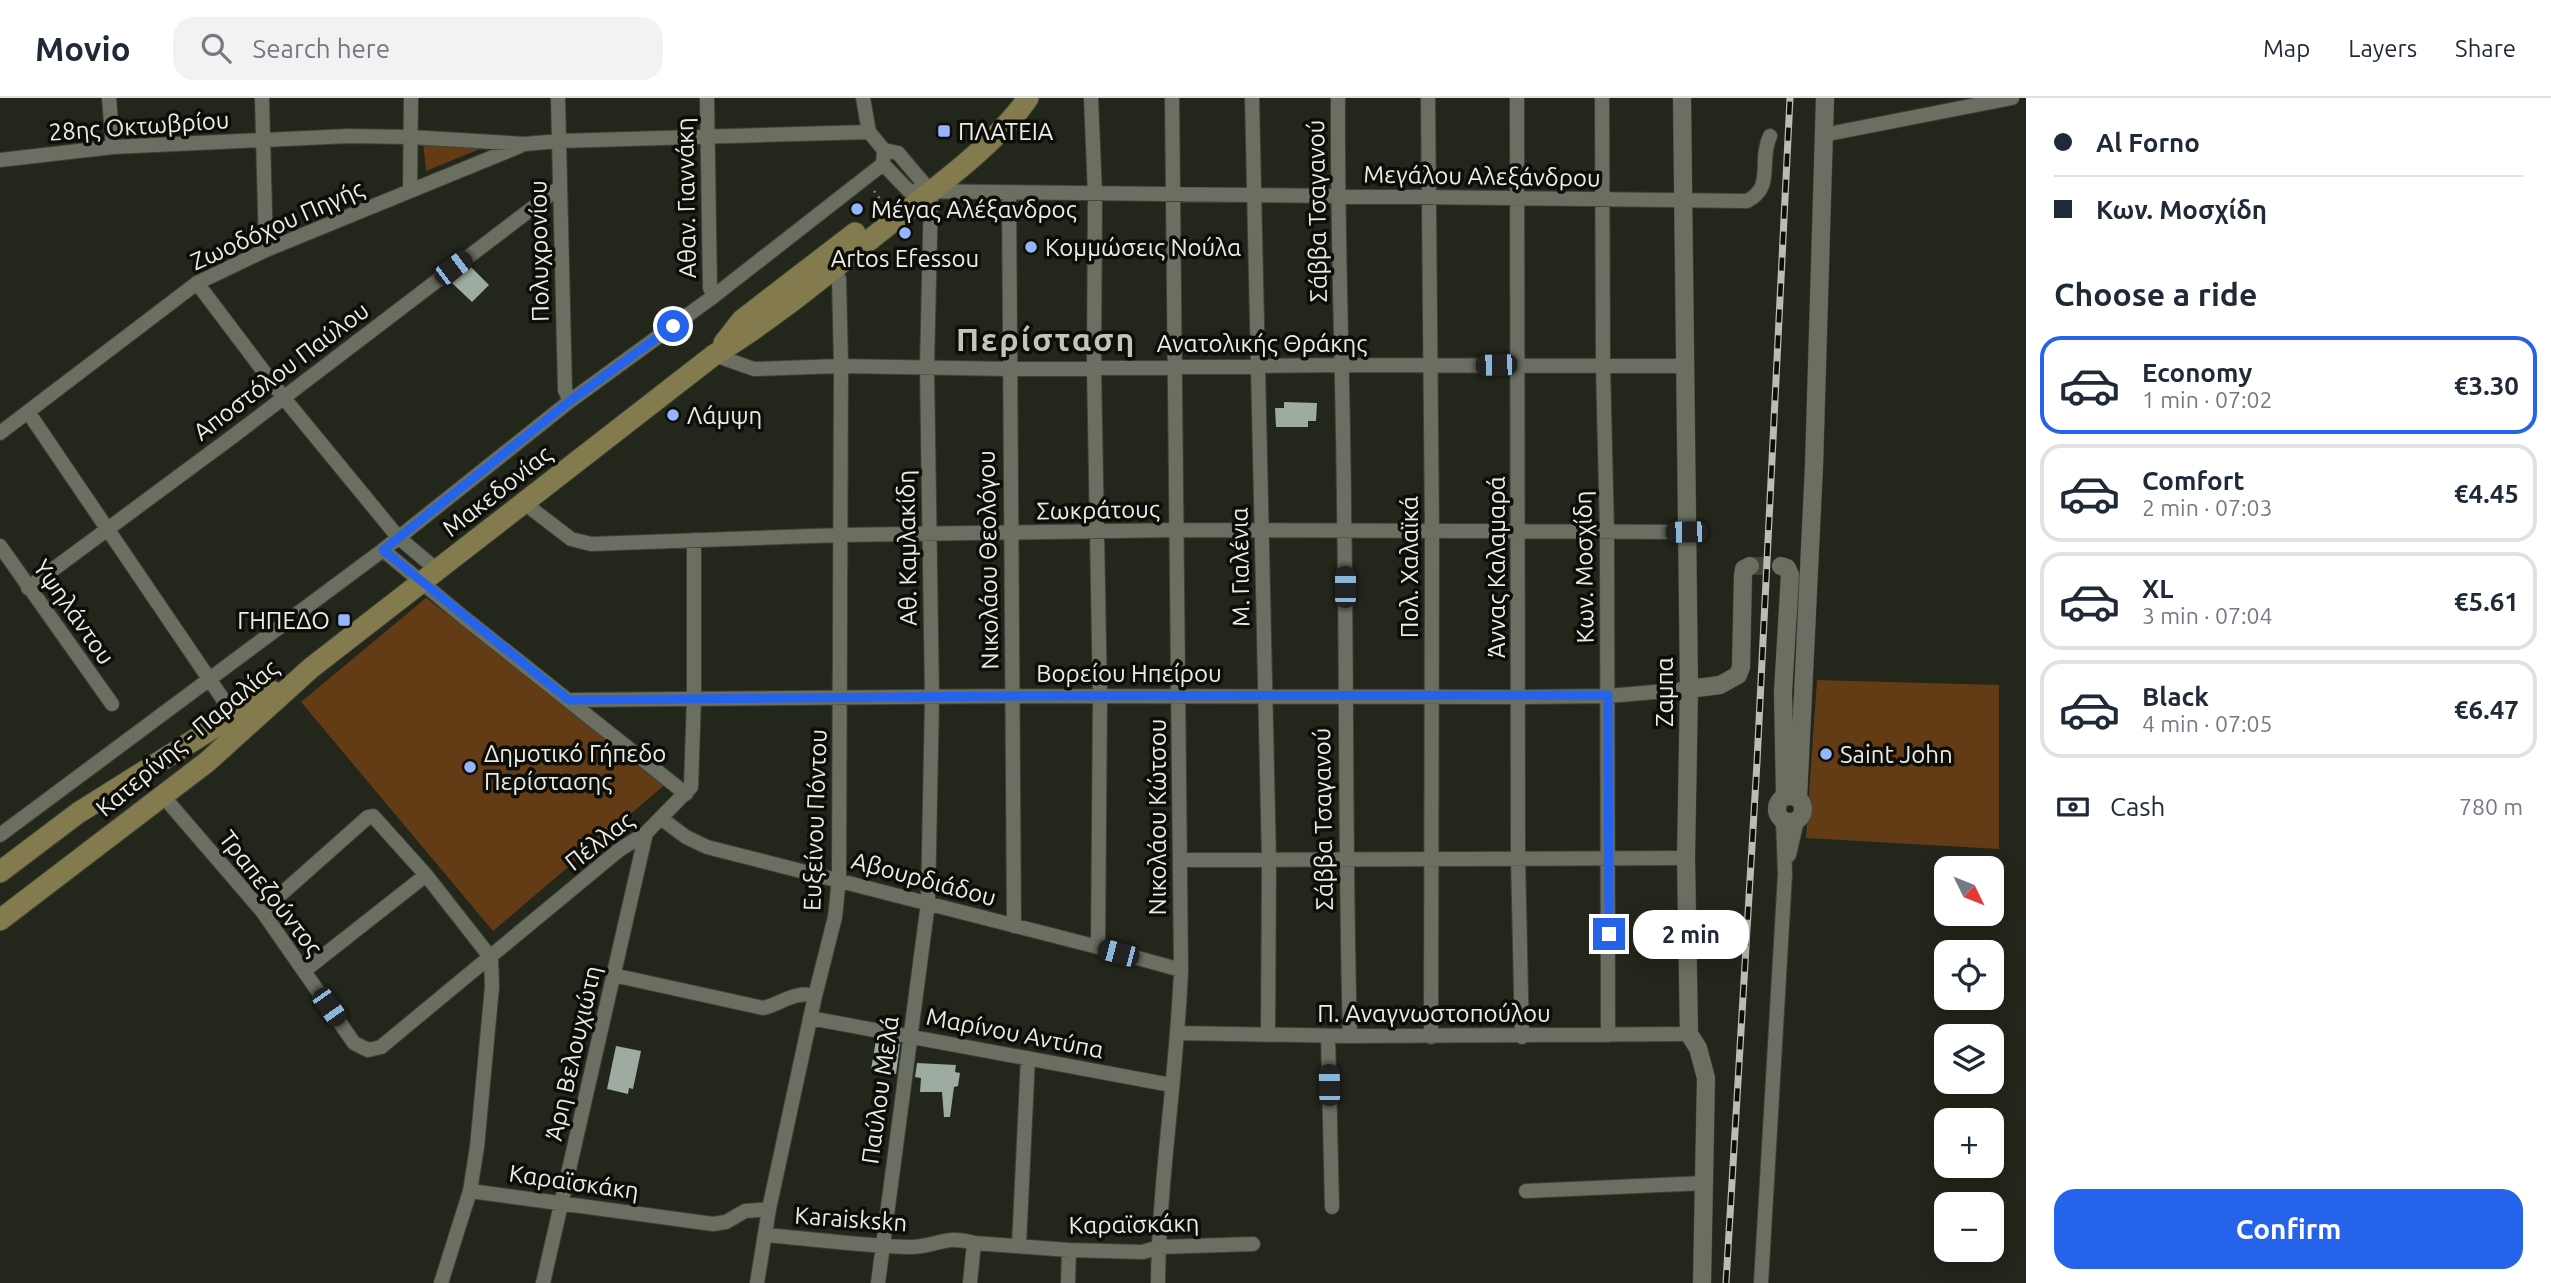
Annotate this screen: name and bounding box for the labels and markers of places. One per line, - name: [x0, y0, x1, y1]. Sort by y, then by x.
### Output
- place label: ΠΛΑΤΕΙΑ: [958, 118, 1054, 145]
- marker: ΠΛΑΤΕΙΑ: [936, 123, 952, 139]
- place label: Μέγας Αλέξανδρος: [871, 196, 1077, 223]
- marker: Μέγας Αλέξανδρος: [849, 201, 865, 217]
- marker: Artos Efessou: [897, 225, 913, 241]
- place label: Κομμώσεις Νούλα: [1045, 234, 1241, 261]
- marker: Κομμώσεις Νούλα: [1023, 239, 1039, 255]
- place label: Artos Efessou: [831, 245, 979, 272]
- place label: Λάμψη: [687, 402, 762, 429]
- marker: Λάμψη: [665, 407, 681, 423]
- place label: ΓΗΠΕΔΟ: [237, 607, 330, 634]
- marker: ΓΗΠΕΔΟ: [336, 612, 352, 628]
- place label: Δημοτικό Γήπεδο Περίστασης: [484, 740, 666, 795]
- place label: Saint John: [1840, 741, 1953, 768]
- marker: Saint John: [1818, 746, 1834, 762]
- marker: Δημοτικό Γήπεδο Περίστασης: [462, 759, 478, 775]

